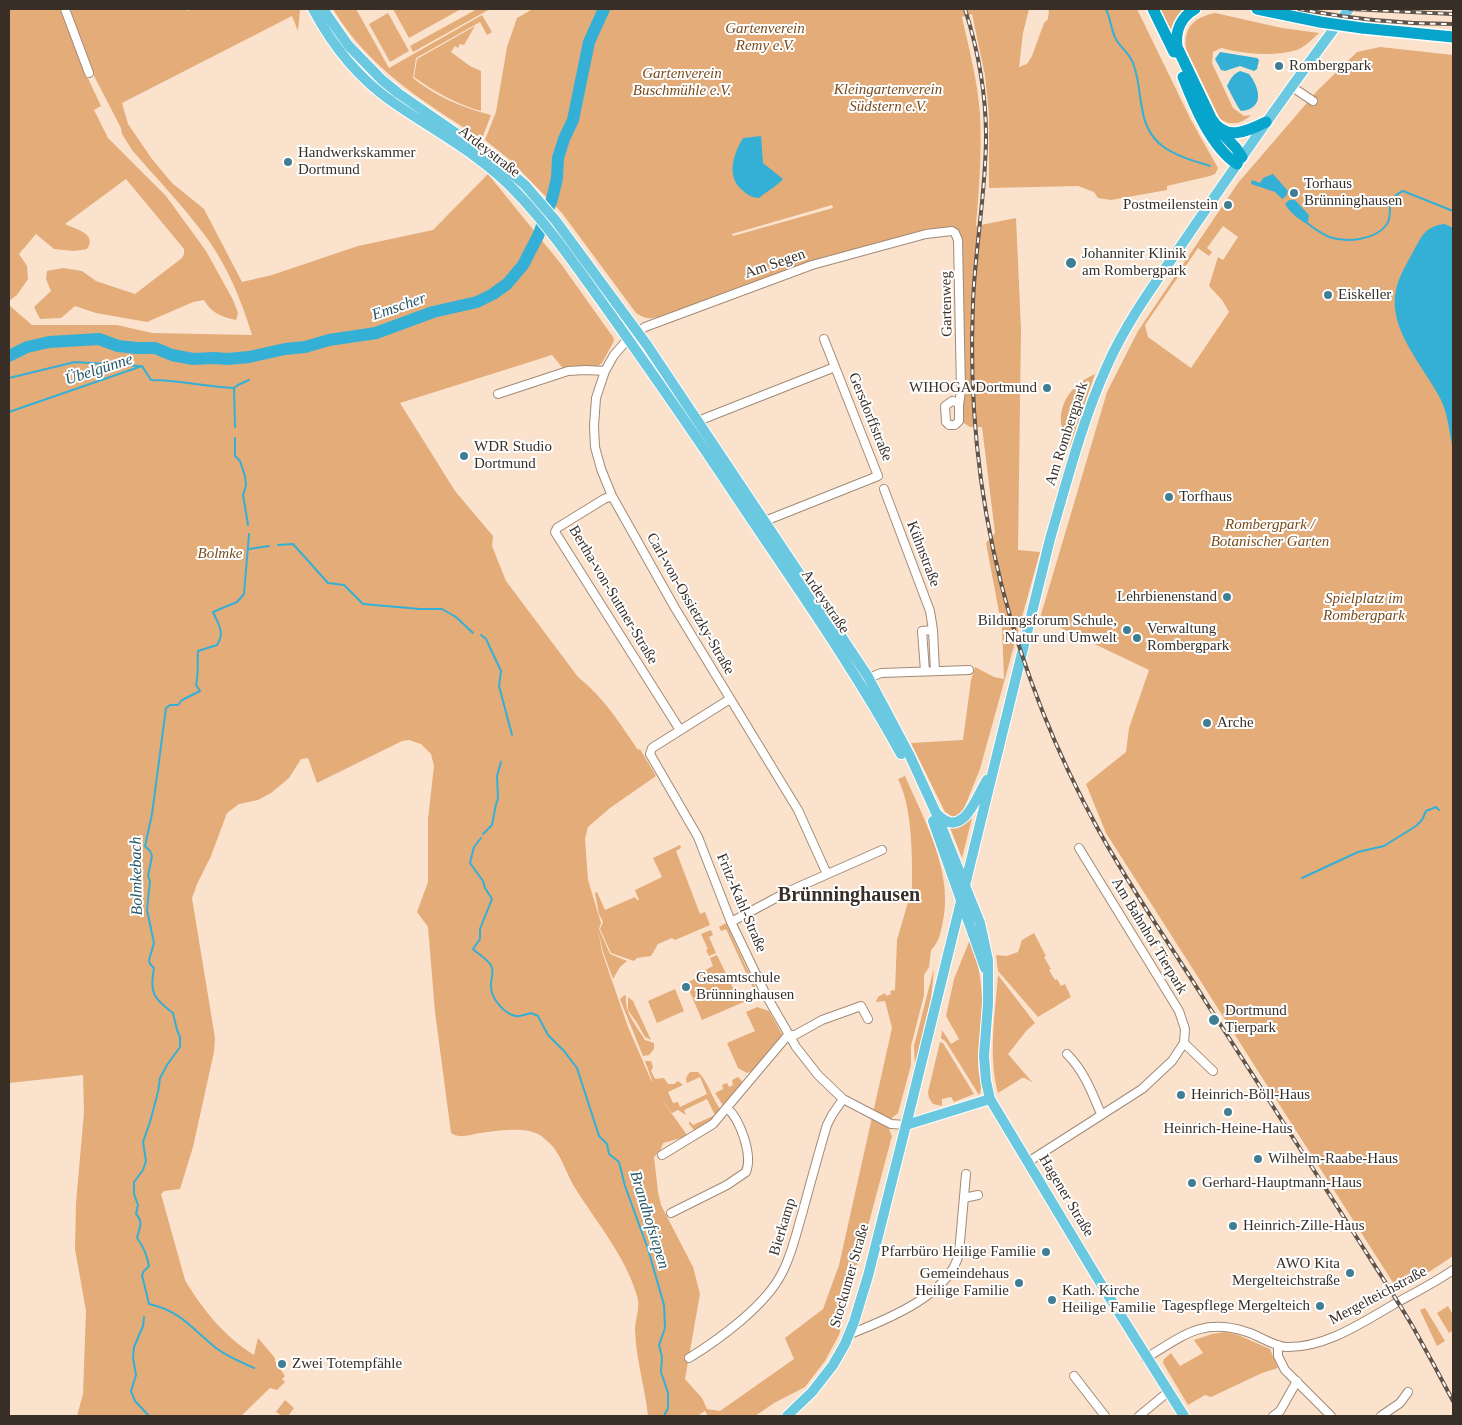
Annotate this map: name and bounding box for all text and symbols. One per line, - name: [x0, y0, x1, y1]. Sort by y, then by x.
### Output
- park label: Gartenverein Remy e.V.: [725, 20, 805, 55]
- place label: Rombergpark: [1289, 57, 1371, 75]
- marker: Rombergpark: [1273, 60, 1285, 72]
- park label: Gartenverein Buschmühle e.V.: [633, 65, 731, 100]
- park label: Kleingartenverein Südstern e.V.: [834, 81, 942, 116]
- street label: Ardeystraße: [455, 122, 523, 182]
- place label: Handwerkskammer Dortmund: [298, 144, 415, 179]
- marker: Handwerkskammer Dortmund: [282, 156, 294, 168]
- place label: Torhaus Brünninghausen: [1304, 175, 1402, 210]
- marker: Torhaus Brünninghausen: [1288, 187, 1300, 199]
- place label: Postmeilenstein: [1123, 196, 1218, 214]
- marker: Postmeilenstein: [1222, 199, 1234, 211]
- street label: Am Segen: [742, 245, 808, 283]
- place label: Johanniter Klinik am Rombergpark: [1082, 245, 1187, 280]
- marker: Johanniter Klinik am Rombergpark: [1064, 256, 1078, 270]
- street label: Gartenweg: [937, 271, 957, 337]
- place label: Eiskeller: [1338, 286, 1391, 304]
- water label: Emscher: [369, 289, 429, 325]
- marker: Eiskeller: [1322, 289, 1334, 301]
- water label: Übelgünne: [63, 350, 135, 390]
- street label: Gersdorffstraße: [844, 370, 896, 464]
- place label: WIHOGA Dortmund: [909, 379, 1037, 397]
- street label: Am Rombergpark: [1042, 380, 1092, 488]
- marker: WIHOGA Dortmund: [1041, 382, 1053, 394]
- place label: WDR Studio Dortmund: [474, 438, 552, 473]
- marker: WDR Studio Dortmund: [458, 450, 470, 462]
- place label: Torfhaus: [1179, 488, 1232, 506]
- marker: Torfhaus: [1163, 491, 1175, 503]
- park label: Rombergpark / Botanischer Garten: [1211, 516, 1329, 551]
- street label: Kühnstraße: [902, 518, 944, 590]
- street label: Bertha-von-Suttner-Straße: [564, 522, 662, 668]
- street label: Carl-von-Ossietzky-Straße: [642, 530, 738, 678]
- park label: Bolmke: [198, 545, 242, 563]
- street label: Ardeystraße: [797, 567, 853, 637]
- place label: Lehrbienenstand: [1117, 588, 1217, 606]
- park label: Spielplatz im Rombergpark: [1323, 590, 1405, 625]
- marker: Lehrbienenstand: [1221, 591, 1233, 603]
- place label: Bildungsforum Schule, Natur und Umwelt: [978, 612, 1117, 647]
- place label: Verwaltung Rombergpark: [1147, 620, 1229, 655]
- marker: Bildungsforum Schule, Natur und Umwelt: [1121, 624, 1133, 636]
- marker: Verwaltung Rombergpark: [1131, 632, 1143, 644]
- place label: Arche: [1217, 714, 1254, 732]
- marker: Arche: [1201, 717, 1213, 729]
- water label: Bolmkebach: [127, 836, 147, 916]
- street label: Fritz-Kahl-Straße: [712, 851, 770, 955]
- street label: Am Bahnhof Tierpark: [1107, 874, 1191, 998]
- district label: Brünninghausen: [778, 884, 920, 908]
- place label: Gesamtschule Brünninghausen: [696, 969, 794, 1004]
- marker: Gesamtschule Brünninghausen: [680, 981, 692, 993]
- place label: Dortmund Tierpark: [1225, 1002, 1287, 1037]
- marker: Dortmund Tierpark: [1207, 1013, 1221, 1027]
- place label: Heinrich-Böll-Haus: [1191, 1086, 1310, 1104]
- marker: Heinrich-Böll-Haus: [1175, 1089, 1187, 1101]
- marker: Heinrich-Heine-Haus: [1222, 1106, 1234, 1118]
- place label: Heinrich-Heine-Haus: [1163, 1120, 1293, 1138]
- place label: Wilhelm-Raabe-Haus: [1268, 1150, 1398, 1168]
- street label: Hagener Straße: [1034, 1152, 1098, 1240]
- marker: Wilhelm-Raabe-Haus: [1252, 1153, 1264, 1165]
- water label: Brandhofsiepen: [625, 1169, 673, 1271]
- place label: Gerhard-Hauptmann-Haus: [1202, 1174, 1362, 1192]
- marker: Gerhard-Hauptmann-Haus: [1186, 1177, 1198, 1189]
- street label: Bierkamp: [766, 1196, 800, 1258]
- place label: Heinrich-Zille-Haus: [1243, 1217, 1365, 1235]
- marker: Heinrich-Zille-Haus: [1227, 1220, 1239, 1232]
- street label: Stockumer Straße: [827, 1222, 873, 1330]
- place label: Pfarrbüro Heilige Familie: [881, 1243, 1036, 1261]
- marker: Pfarrbüro Heilige Familie: [1040, 1246, 1052, 1258]
- place label: AWO Kita Mergelteichstraße: [1232, 1255, 1340, 1290]
- street label: Mergelteichstraße: [1326, 1263, 1430, 1329]
- place label: Gemeindehaus Heilige Familie: [915, 1265, 1009, 1300]
- marker: AWO Kita Mergelteichstraße: [1344, 1267, 1356, 1279]
- marker: Gemeindehaus Heilige Familie: [1013, 1277, 1025, 1289]
- place label: Kath. Kirche Heilige Familie: [1062, 1282, 1156, 1317]
- marker: Kath. Kirche Heilige Familie: [1046, 1294, 1058, 1306]
- place label: Tagespflege Mergelteich: [1162, 1297, 1310, 1315]
- marker: Tagespflege Mergelteich: [1314, 1300, 1326, 1312]
- place label: Zwei Totempfähle: [292, 1355, 402, 1373]
- marker: Zwei Totempfähle: [276, 1358, 288, 1370]

